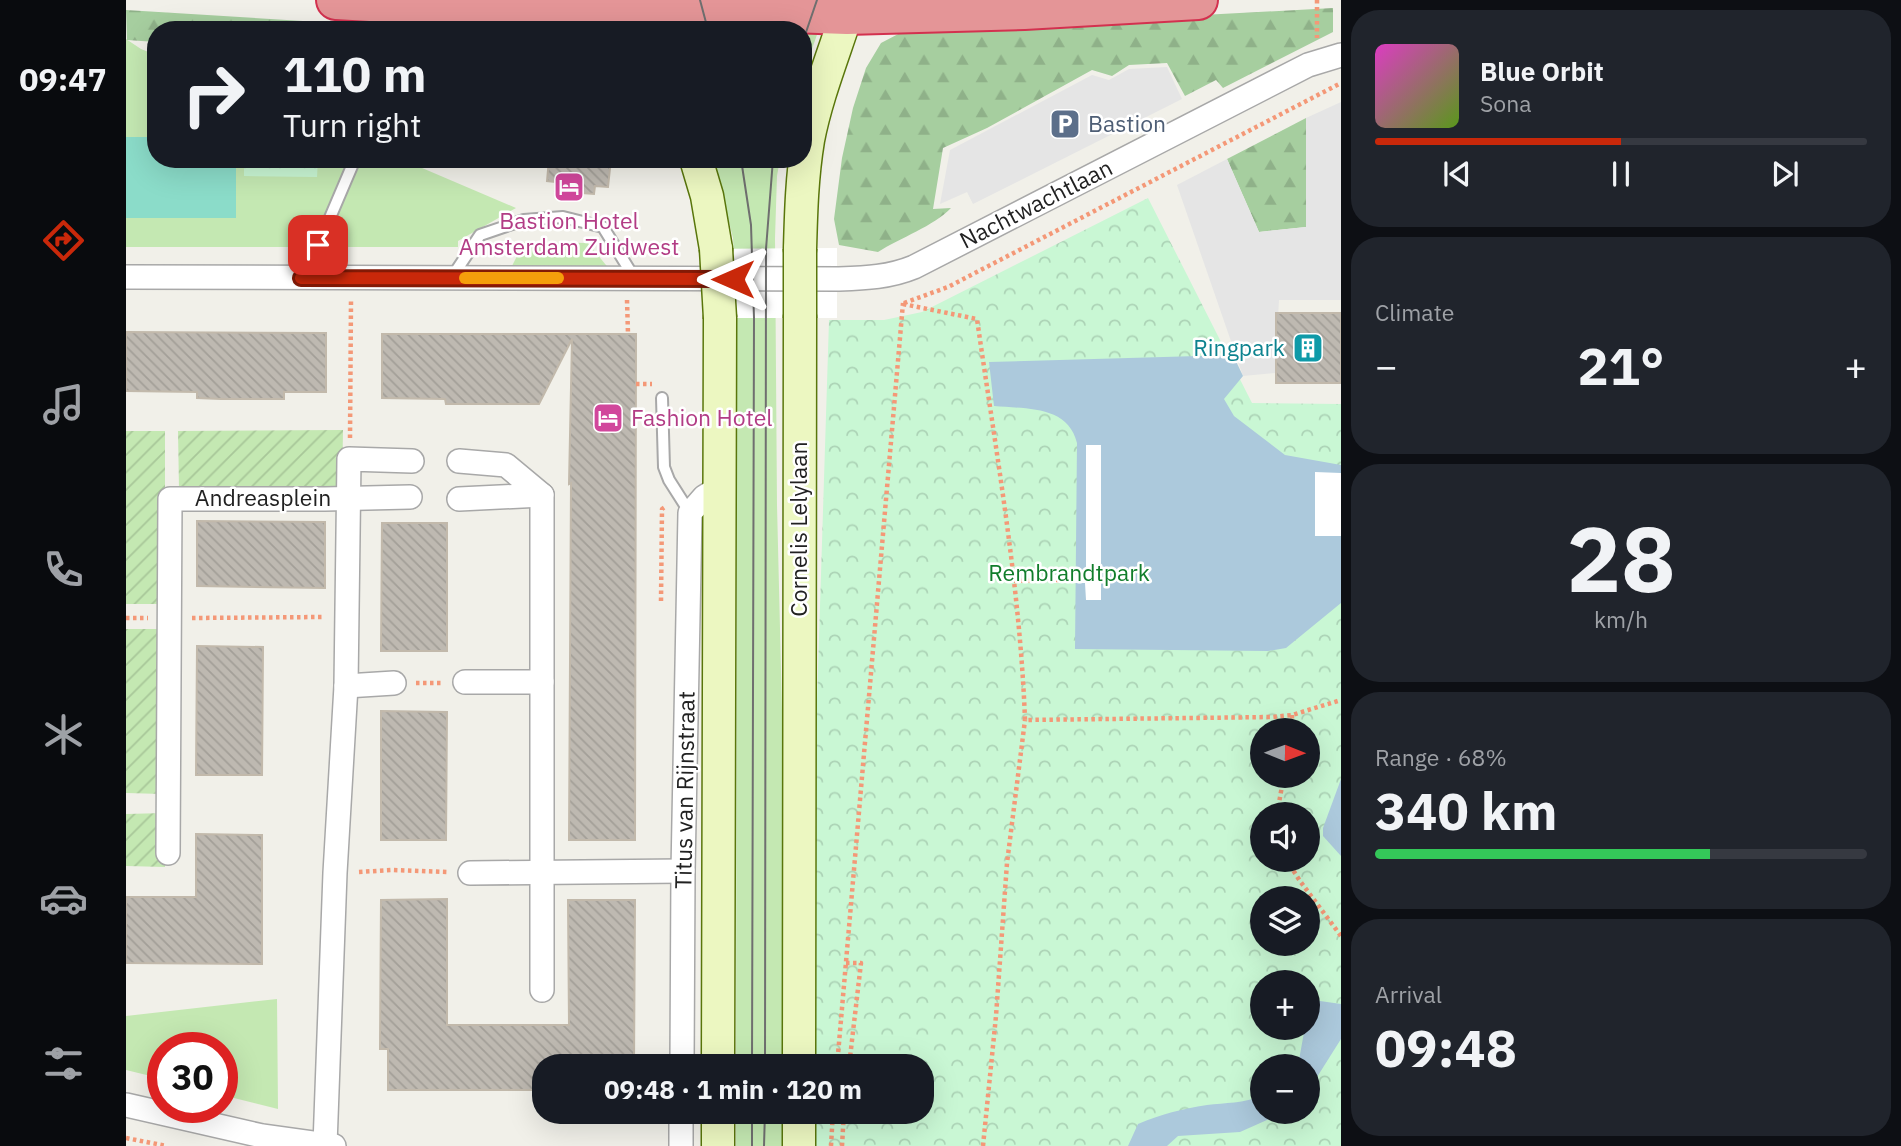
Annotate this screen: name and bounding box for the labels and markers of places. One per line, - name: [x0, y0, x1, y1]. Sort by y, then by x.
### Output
- parking icon: Bastion: [1048, 107, 1082, 141]
- place label: Bastion: [1088, 108, 1166, 138]
- hotel icon: Bastion Hotel Amsterdam Zuidwest: [552, 170, 586, 204]
- place label: Bastion Hotel Amsterdam Zuidwest: [459, 205, 679, 261]
- pin: [288, 215, 348, 275]
- building icon: Ringpark: [1291, 331, 1325, 365]
- place label: Ringpark: [1193, 332, 1285, 362]
- hotel icon: Fashion Hotel: [591, 401, 625, 435]
- place label: Fashion Hotel: [631, 402, 773, 432]

